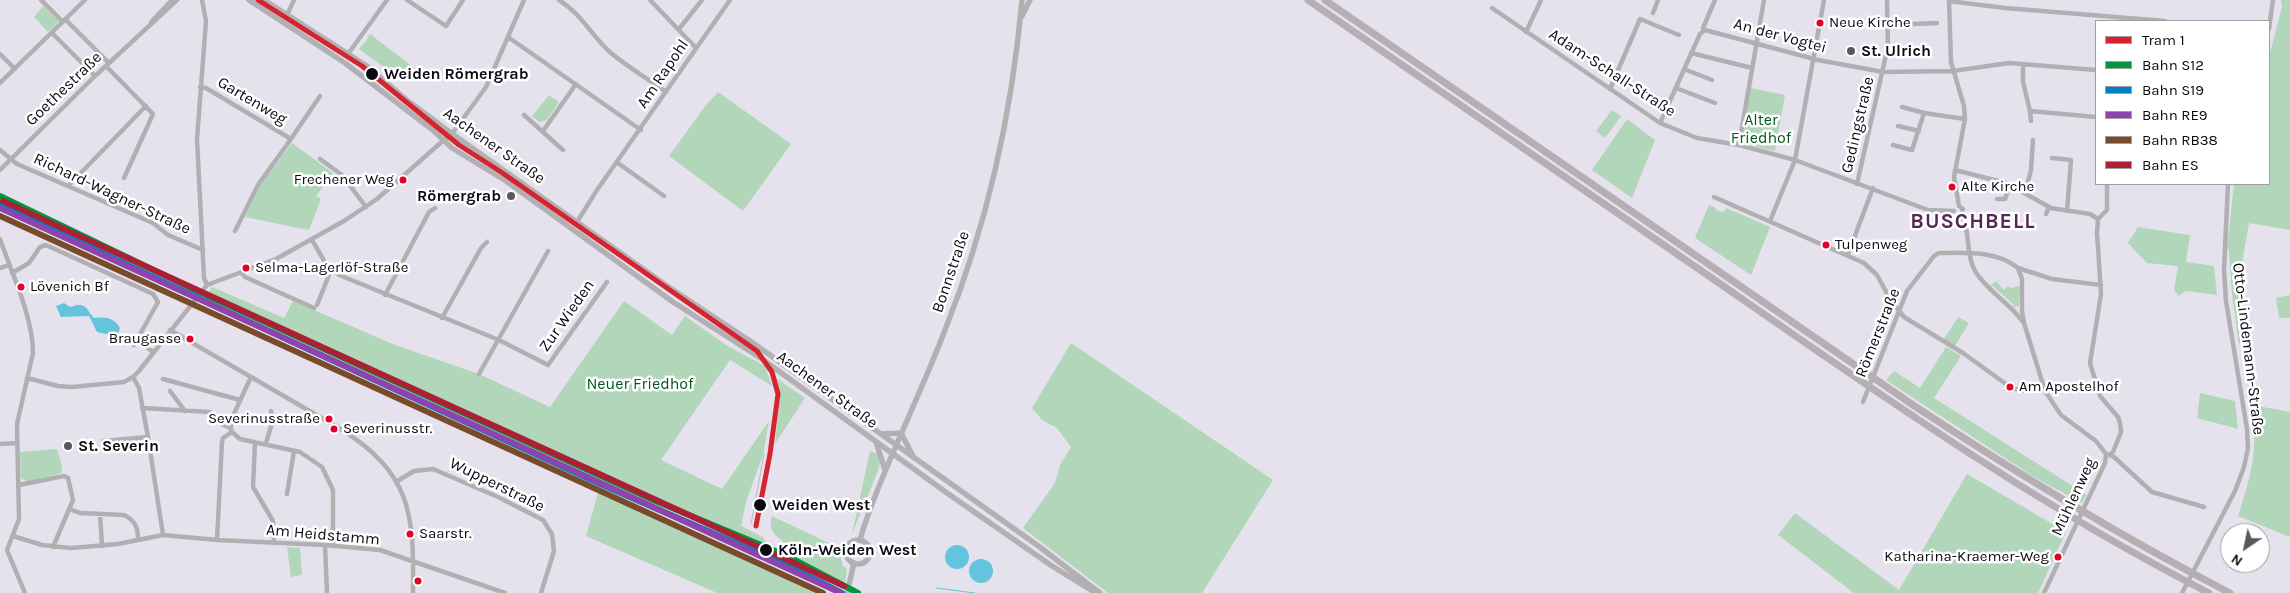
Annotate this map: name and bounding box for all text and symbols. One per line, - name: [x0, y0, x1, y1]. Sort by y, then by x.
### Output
- street label: An der Vogtei: [1732, 14, 1828, 58]
- place label: Neue Kirche: [1829, 14, 1911, 32]
- marker: Neue Kirche: [1815, 18, 1825, 28]
- legend: [2095, 20, 2270, 185]
- street label: Adam-Schall-Straße: [1545, 25, 1679, 121]
- text: Tram 1: [2142, 31, 2185, 49]
- street label: Am Rapohl: [633, 36, 693, 112]
- place label: St. Ulrich: [1861, 41, 1931, 61]
- marker: St. Ulrich: [1845, 45, 1857, 57]
- street label: Goethestraße: [22, 48, 106, 130]
- text: Bahn S12: [2142, 56, 2204, 74]
- place label: Weiden Römergrab: [384, 64, 528, 84]
- marker: Weiden Römergrab: [364, 66, 380, 82]
- street label: Gartenweg: [214, 73, 290, 129]
- street label: Gedingstraße: [1838, 75, 1878, 175]
- text: Bahn S19: [2142, 81, 2204, 99]
- street label: Aachener Straße: [439, 104, 549, 188]
- text: Bahn RE9: [2142, 106, 2208, 124]
- park label: Alter Friedhof: [1731, 110, 1791, 148]
- text: Bahn RB38: [2142, 131, 2218, 149]
- street label: Richard-Wagner-Straße: [30, 149, 194, 239]
- text: Bahn ES: [2142, 156, 2199, 174]
- place label: Frechener Weg: [294, 171, 394, 189]
- marker: Frechener Weg: [398, 175, 408, 185]
- place label: Alte Kirche: [1961, 178, 2034, 196]
- marker: Alte Kirche: [1947, 182, 1957, 192]
- place label: Römergrab: [417, 186, 501, 206]
- marker: Römergrab: [505, 190, 517, 202]
- district label: BUSCHBELL: [1909, 209, 2037, 235]
- street label: Bonnstraße: [928, 229, 974, 315]
- place label: Tulpenweg: [1835, 236, 1907, 254]
- marker: Tulpenweg: [1821, 240, 1831, 250]
- place label: Selma-Lagerlöf-Straße: [255, 259, 408, 277]
- street label: Otto-Lindemann-Straße: [2228, 262, 2268, 436]
- marker: Selma-Lagerlöf-Straße: [241, 263, 251, 273]
- street label: Zur Wieden: [535, 276, 599, 356]
- place label: Lövenich Bf: [30, 278, 109, 296]
- marker: Lövenich Bf: [16, 282, 26, 292]
- street label: Römerstraße: [1851, 286, 1905, 380]
- place label: Braugasse: [109, 330, 181, 348]
- marker: Braugasse: [185, 334, 195, 344]
- street label: Aachener Straße: [773, 347, 881, 433]
- park label: Neuer Friedhof: [586, 374, 694, 394]
- place label: Am Apostelhof: [2019, 378, 2119, 396]
- marker: Am Apostelhof: [2005, 382, 2015, 392]
- place label: Severinusstraße: [208, 410, 320, 428]
- marker: Severinusstraße: [324, 414, 334, 424]
- place label: Severinusstr.: [343, 420, 433, 438]
- marker: Severinusstr.: [329, 424, 339, 434]
- place label: St. Severin: [78, 436, 159, 456]
- marker: St. Severin: [62, 440, 74, 452]
- street label: Wupperstraße: [446, 454, 548, 516]
- street label: Mühlenweg: [2048, 455, 2100, 539]
- place label: Weiden West: [772, 495, 870, 515]
- marker: Weiden West: [752, 497, 768, 513]
- street label: Am Heidstamm: [265, 520, 381, 550]
- north arrow: [2220, 523, 2270, 573]
- place label: Saarstr.: [419, 525, 472, 543]
- marker: Saarstr.: [405, 529, 415, 539]
- place label: Köln-Weiden West: [778, 540, 917, 560]
- marker: Köln-Weiden West: [758, 542, 774, 558]
- place label: Katharina-Kraemer-Weg: [1884, 548, 2049, 566]
- text: N: [2228, 550, 2246, 570]
- marker: Katharina-Kraemer-Weg: [2053, 552, 2063, 562]
- unlabelled marker: [413, 576, 423, 586]

